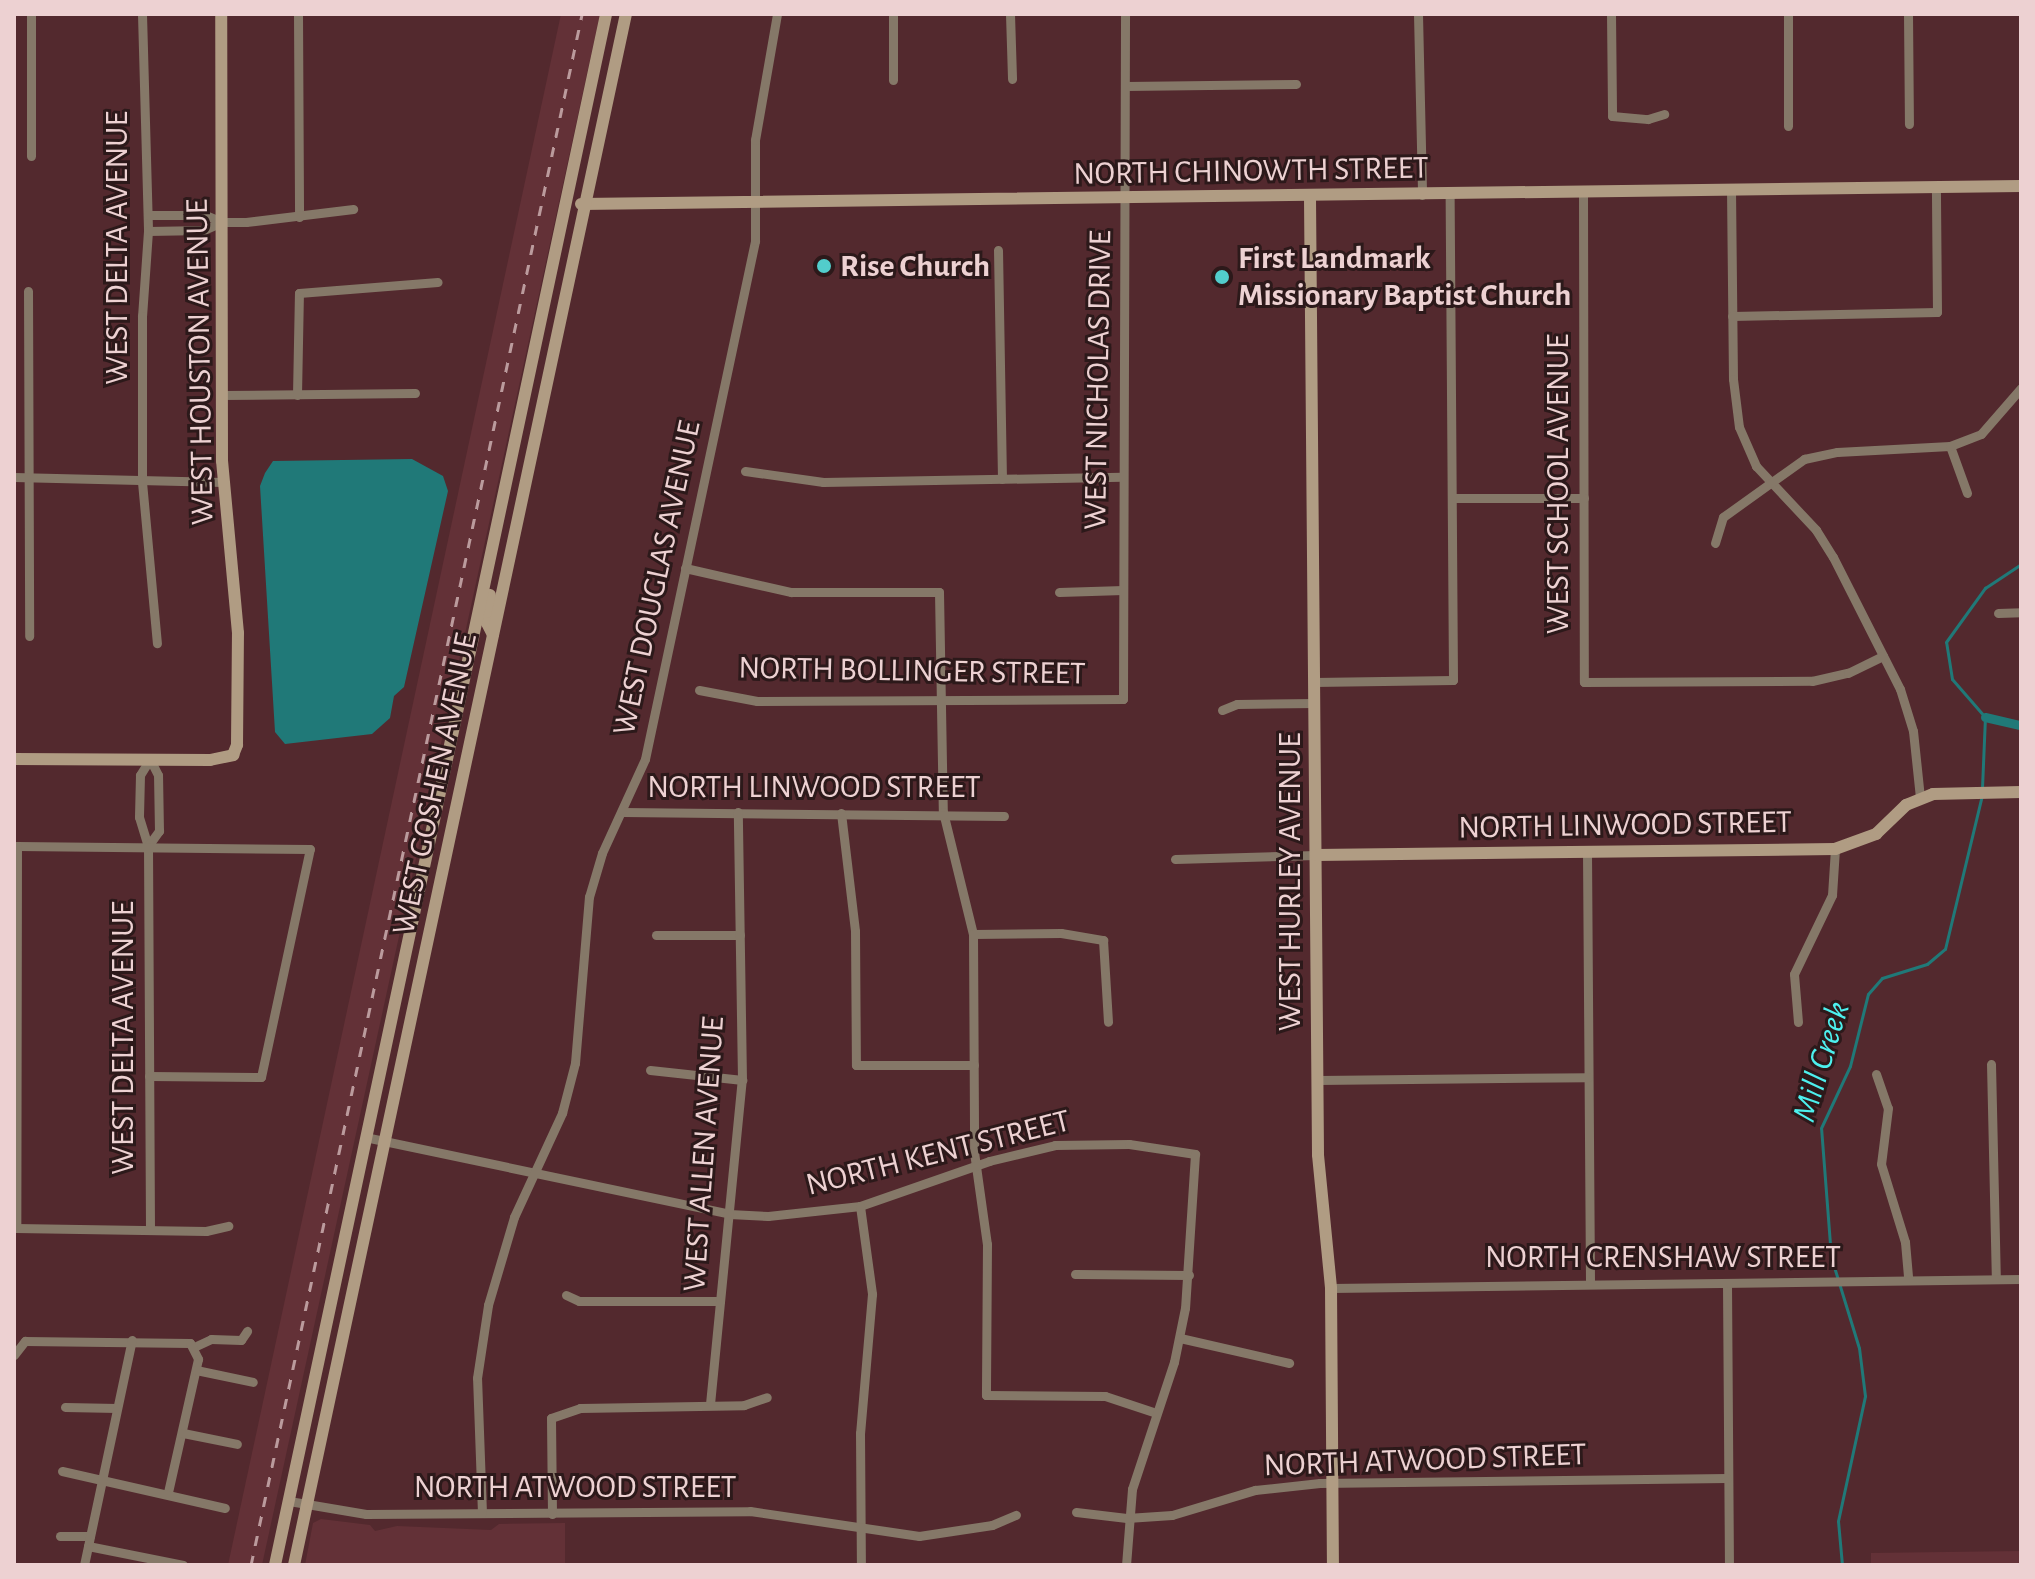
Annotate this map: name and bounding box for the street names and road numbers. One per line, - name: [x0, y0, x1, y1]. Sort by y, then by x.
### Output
- street label: WEST DELTA AVENUE: [98, 111, 136, 385]
- street label: NORTH CHINOWTH STREET: [1073, 149, 1429, 193]
- street label: WEST HOUSTON AVENUE: [178, 199, 222, 525]
- street label: WEST NICHOLAS DRIVE: [1076, 230, 1120, 530]
- street label: WEST SCHOOL AVENUE: [1539, 334, 1577, 634]
- street label: WEST DOUGLAS AVENUE: [605, 417, 709, 739]
- street label: WEST GOSHEN AVENUE: [384, 630, 486, 938]
- street label: NORTH BOLLINGER STREET: [738, 649, 1086, 693]
- street label: WEST HURLEY AVENUE: [1271, 733, 1309, 1031]
- street label: NORTH LINWOOD STREET: [647, 768, 981, 806]
- street label: NORTH LINWOOD STREET: [1458, 803, 1792, 847]
- street label: WEST DELTA AVENUE: [104, 901, 142, 1175]
- street label: WEST ALLEN AVENUE: [675, 1015, 733, 1293]
- street label: NORTH KENT STREET: [802, 1102, 1074, 1204]
- street label: NORTH CRENSHAW STREET: [1485, 1238, 1841, 1276]
- street label: NORTH ATWOOD STREET: [1263, 1435, 1587, 1485]
- street label: NORTH ATWOOD STREET: [414, 1468, 736, 1506]

